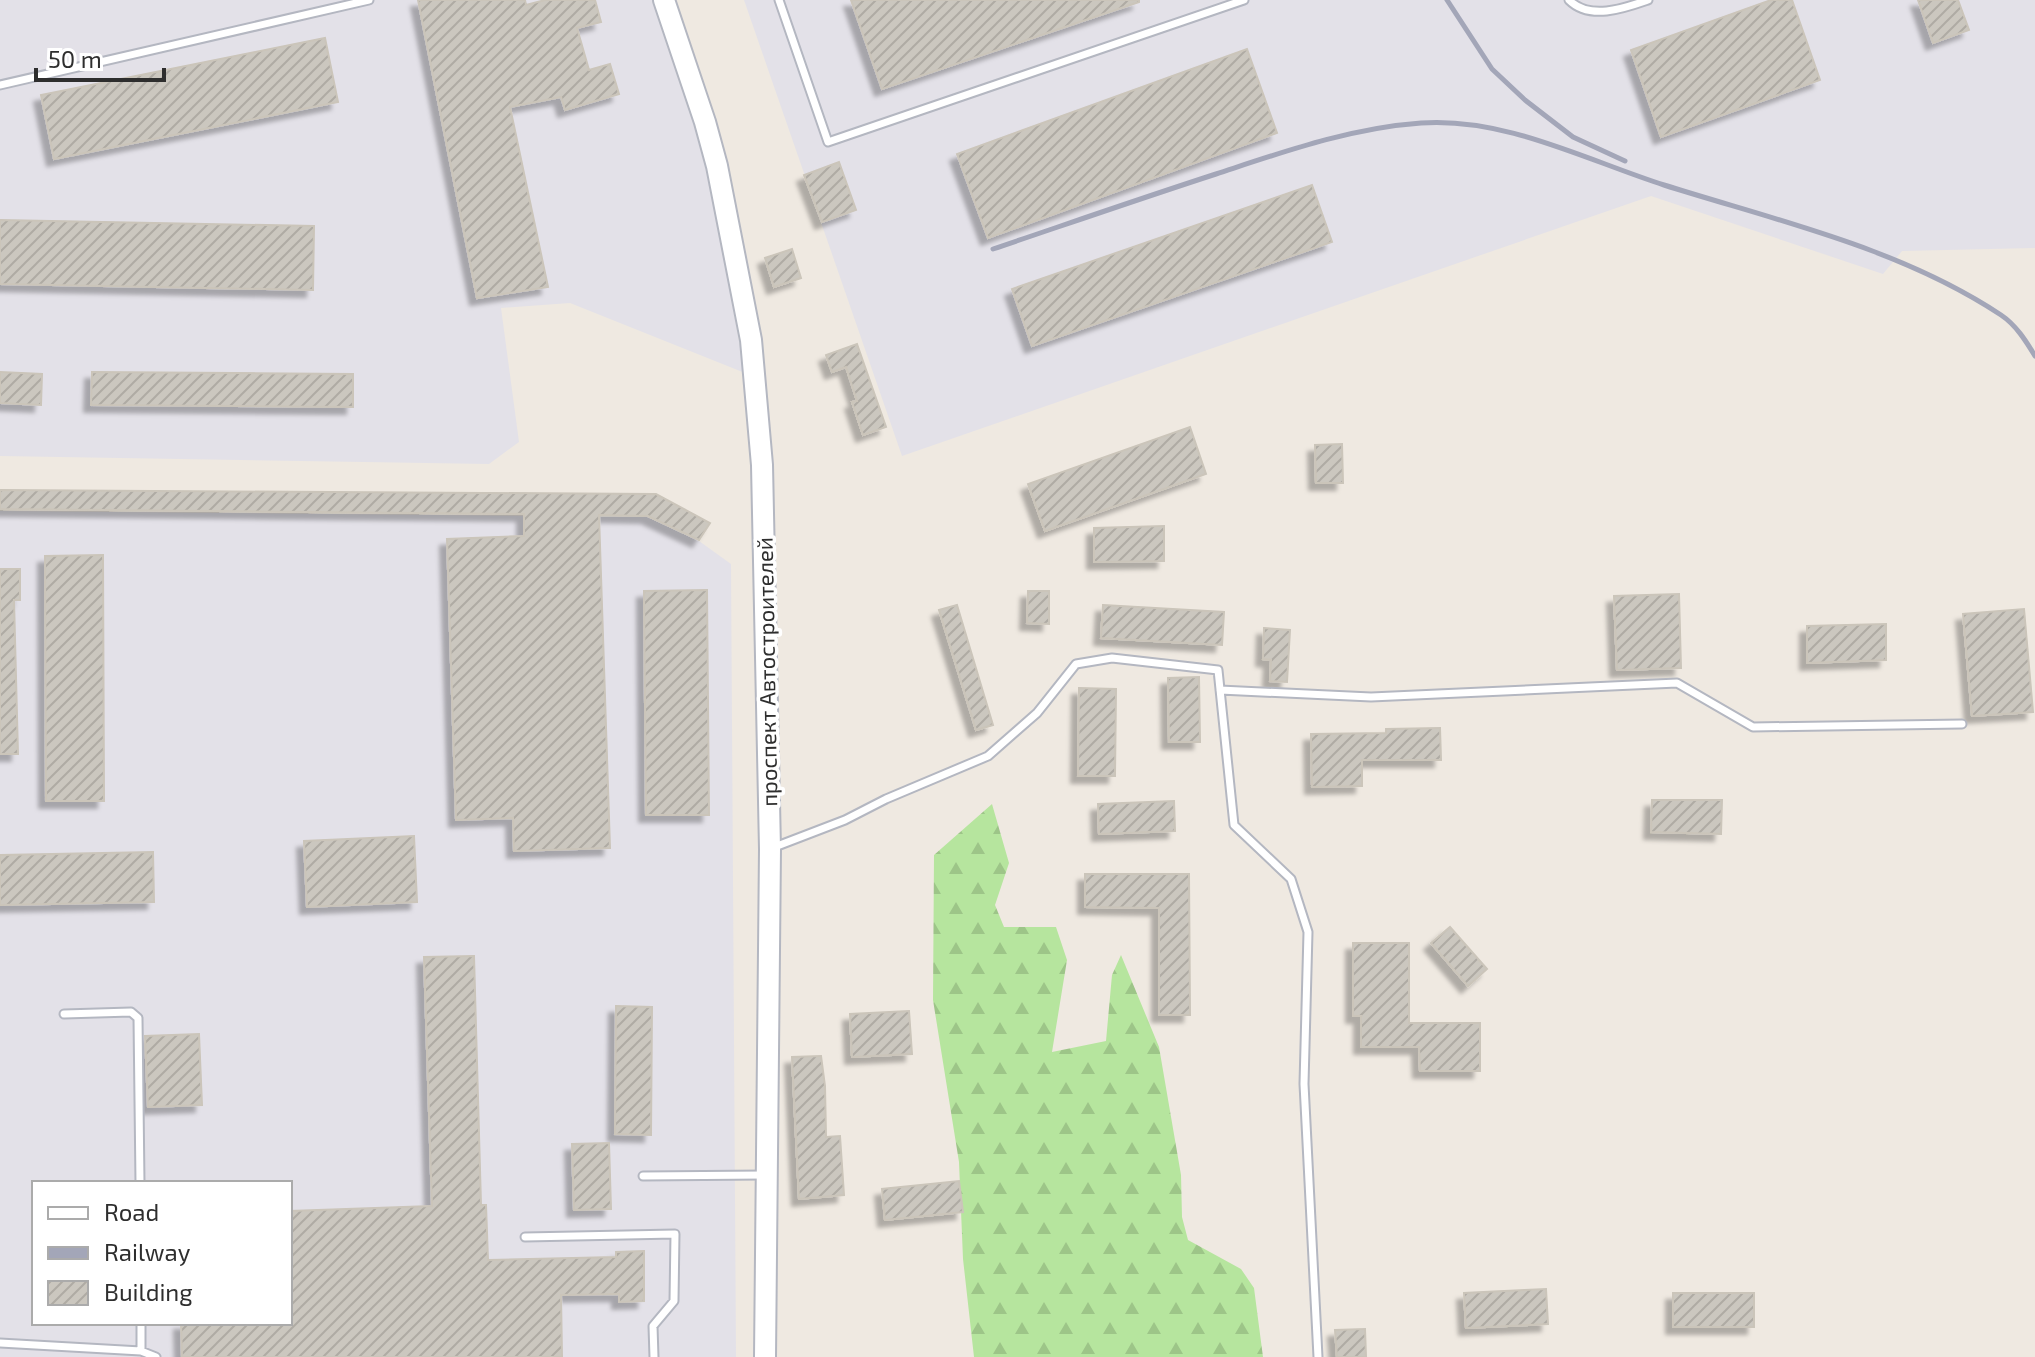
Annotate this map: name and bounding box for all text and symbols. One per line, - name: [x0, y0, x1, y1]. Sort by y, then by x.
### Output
- scale bar: [36, 32, 164, 82]
- text: 50 m: [48, 44, 102, 73]
- street label: проспект Автостроителей: [751, 537, 781, 807]
- legend: [32, 1181, 292, 1325]
- text: Road: [104, 1197, 159, 1226]
- text: Railway: [104, 1237, 191, 1266]
- text: Building: [104, 1277, 193, 1306]

